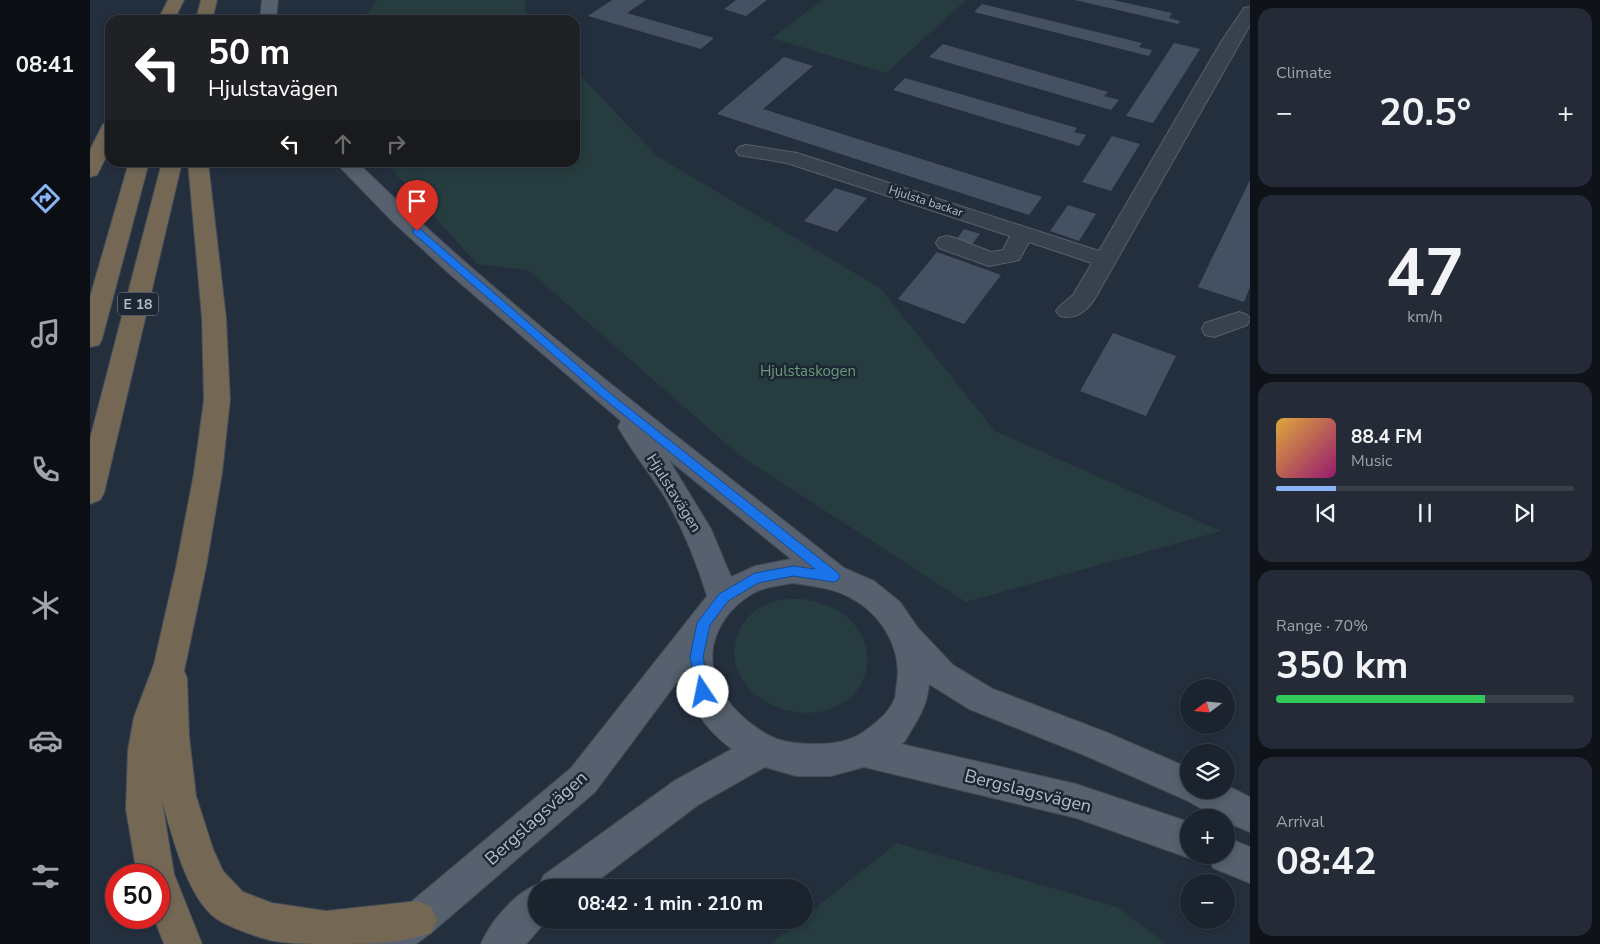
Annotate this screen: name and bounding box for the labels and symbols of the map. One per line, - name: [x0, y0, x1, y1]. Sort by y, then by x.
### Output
- pin: [396, 180, 438, 231]
- street label: Hjulsta backar: [887, 181, 966, 221]
- road number: E 18: [118, 292, 158, 316]
- park label: Hjulstaskogen: [760, 361, 856, 381]
- street label: Hjulstavägen: [642, 450, 706, 536]
- position arrow: [676, 665, 728, 717]
- north arrow: [1180, 679, 1235, 734]
- street label: Bergslagsvägen: [962, 764, 1094, 818]
- street label: Bergslagsvägen: [480, 766, 592, 870]
- speed limit sign: 50: [105, 864, 170, 929]

